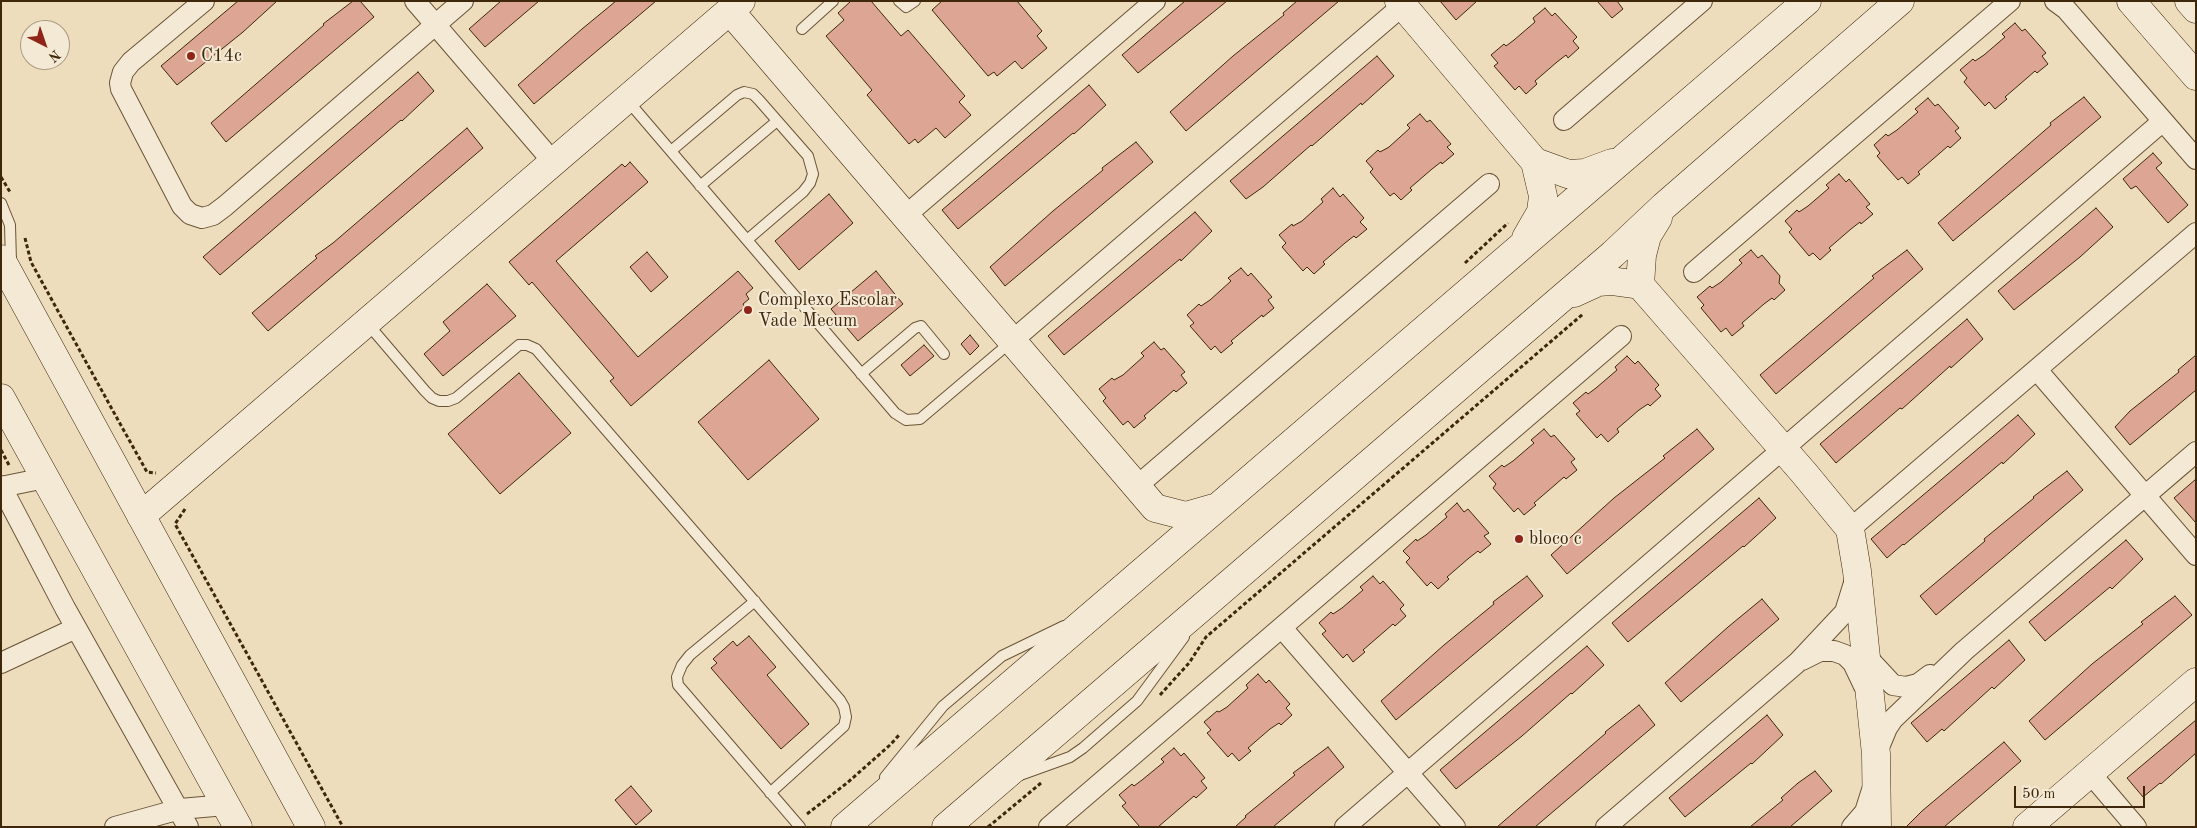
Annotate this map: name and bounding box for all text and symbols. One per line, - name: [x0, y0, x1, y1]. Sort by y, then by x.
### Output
- north arrow: [20, 20, 70, 70]
- place label: C14c: [201, 45, 242, 67]
- text: N: [46, 47, 63, 64]
- marker: C14c: [185, 50, 197, 62]
- place label: Complexo Escolar Vade Mecum: [758, 289, 897, 332]
- marker: Complexo Escolar Vade Mecum: [742, 304, 754, 316]
- place label: bloco c: [1529, 528, 1582, 550]
- marker: bloco c: [1513, 533, 1525, 545]
- scale bar: [2017, 776, 2148, 808]
- text: 50 m: [2022, 787, 2056, 802]

